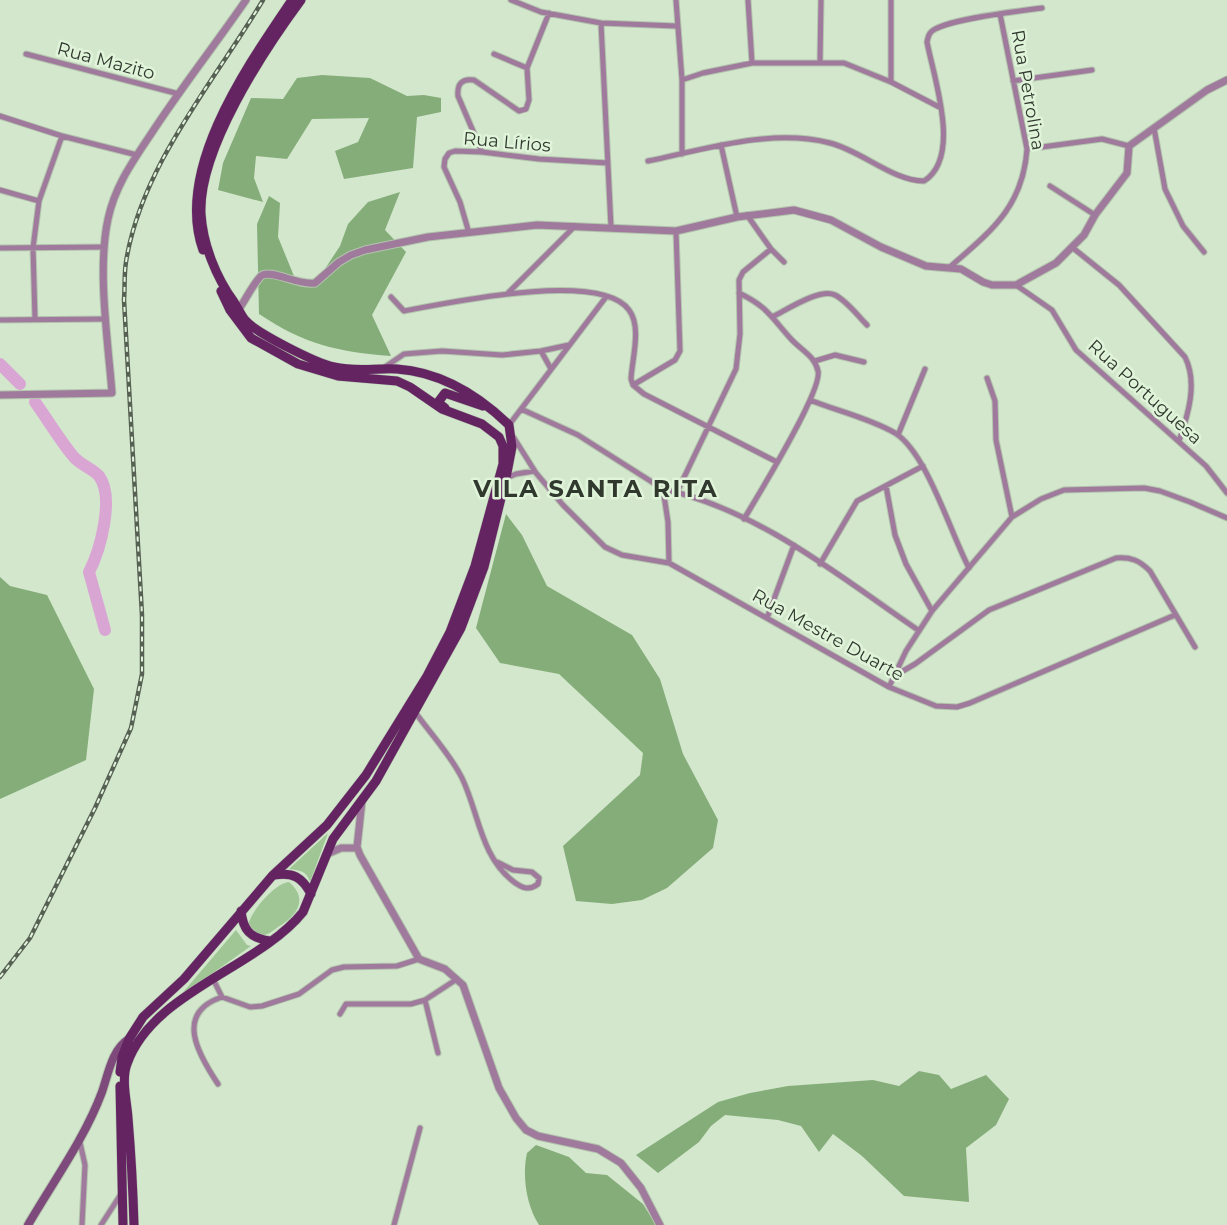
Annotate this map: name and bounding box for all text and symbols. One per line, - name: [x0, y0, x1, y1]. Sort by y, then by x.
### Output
- street label: Rua Petrolina: [1007, 28, 1049, 152]
- street label: Rua Mazito: [55, 37, 157, 85]
- street label: Rua Lírios: [462, 127, 552, 157]
- street label: Rua Portuguesa: [1083, 335, 1207, 449]
- district label: VILA SANTA RITA: [472, 474, 719, 503]
- street label: Rua Mestre Duarte: [748, 584, 908, 686]

